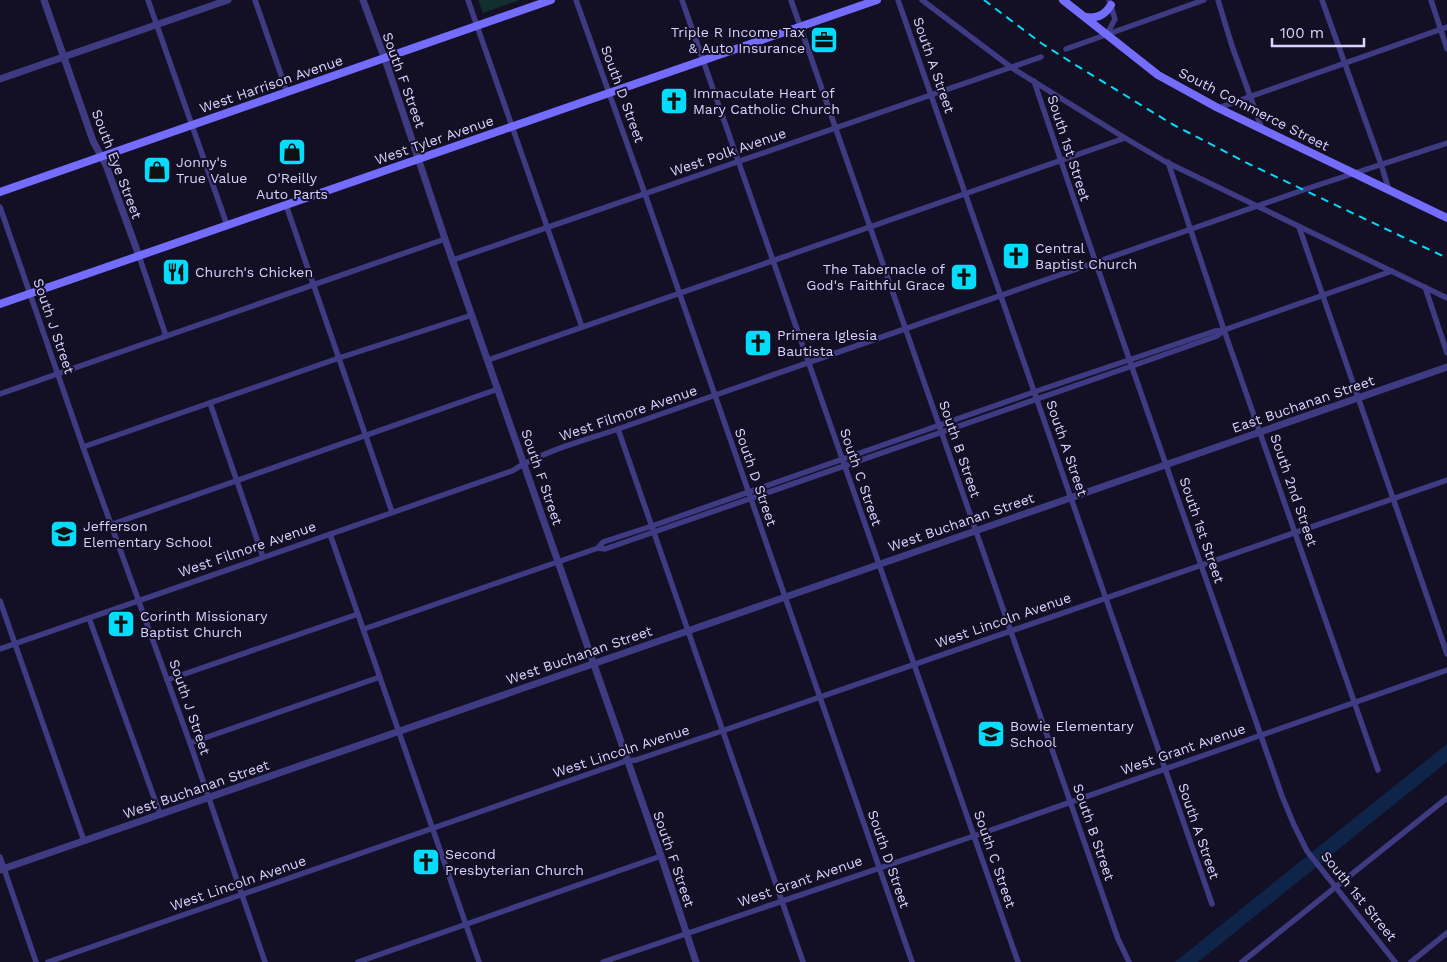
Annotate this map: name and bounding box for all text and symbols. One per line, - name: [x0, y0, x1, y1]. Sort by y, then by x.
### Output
- street label: South A Street: [910, 15, 958, 115]
- scale bar: [1272, 15, 1364, 47]
- place label: Triple R Income Tax & Auto Insurance: [671, 24, 805, 56]
- text: 100 m: [1280, 24, 1324, 42]
- office icon: Triple R Income Tax & Auto Insurance: [809, 25, 839, 55]
- street label: South F Street: [379, 30, 429, 130]
- street label: South D Street: [598, 43, 648, 145]
- street label: West Harrison Avenue: [197, 52, 345, 116]
- street label: South Commerce Street: [1176, 64, 1332, 154]
- place label: Immaculate Heart of Mary Catholic Church: [693, 85, 840, 117]
- church icon: Immaculate Heart of Mary Catholic Church: [659, 86, 689, 116]
- street label: South 1st Street: [1044, 93, 1094, 203]
- street label: South Eye Street: [89, 107, 145, 221]
- street label: West Tyler Avenue: [372, 112, 496, 168]
- street label: West Polk Avenue: [668, 125, 788, 179]
- shop icon: O'Reilly Auto Parts: [277, 137, 307, 167]
- place label: Jonny's True Value: [176, 154, 247, 186]
- shop icon: Jonny's True Value: [142, 155, 172, 185]
- place label: O'Reilly Auto Parts: [256, 170, 328, 202]
- place label: Central Baptist Church: [1035, 240, 1137, 272]
- church icon: Central Baptist Church: [1001, 241, 1031, 271]
- restaurant icon: Church's Chicken: [161, 257, 191, 287]
- place label: The Tabernacle of God's Faithful Grace: [806, 261, 945, 293]
- church icon: The Tabernacle of God's Faithful Grace: [949, 262, 979, 292]
- place label: Church's Chicken: [195, 264, 313, 280]
- street label: South J Street: [30, 276, 78, 376]
- place label: Primera Iglesia Bautista: [777, 327, 877, 359]
- church icon: Primera Iglesia Bautista: [743, 328, 773, 358]
- street label: East Buchanan Street: [1230, 372, 1376, 436]
- street label: West Filmore Avenue: [557, 382, 699, 444]
- street label: South B Street: [936, 398, 984, 500]
- street label: South A Street: [1043, 398, 1091, 498]
- street label: South D Street: [732, 426, 780, 528]
- street label: South C Street: [837, 426, 885, 528]
- street label: South F Street: [518, 427, 566, 527]
- street label: South 2nd Street: [1267, 432, 1321, 548]
- street label: South 1st Street: [1176, 475, 1228, 585]
- street label: West Buchanan Street: [886, 489, 1036, 555]
- place label: Jefferson Elementary School: [83, 518, 213, 550]
- street label: West Filmore Avenue: [176, 518, 318, 580]
- school or university icon: Jefferson Elementary School: [49, 519, 79, 549]
- street label: West Lincoln Avenue: [933, 589, 1073, 651]
- place label: Corinth Missionary Baptist Church: [140, 608, 268, 640]
- church icon: Corinth Missionary Baptist Church: [106, 609, 136, 639]
- street label: West Buchanan Street: [504, 622, 654, 688]
- street label: South J Street: [166, 657, 214, 757]
- place label: Bowie Elementary School: [1010, 718, 1134, 750]
- school or university icon: Bowie Elementary School: [976, 719, 1006, 749]
- street label: West Grant Avenue: [1119, 720, 1247, 778]
- street label: West Lincoln Avenue: [551, 721, 691, 781]
- street label: West Buchanan Street: [121, 756, 271, 822]
- street label: South B Street: [1070, 781, 1118, 883]
- street label: South A Street: [1175, 781, 1223, 881]
- street label: South D Street: [865, 808, 913, 910]
- street label: South C Street: [971, 808, 1019, 910]
- street label: South F Street: [650, 809, 698, 909]
- place label: Second Presbyterian Church: [445, 846, 584, 878]
- church icon: Second Presbyterian Church: [411, 847, 441, 877]
- street label: South 1st Street: [1318, 848, 1400, 944]
- street label: West Lincoln Avenue: [168, 852, 308, 914]
- street label: West Grant Avenue: [736, 852, 864, 910]

